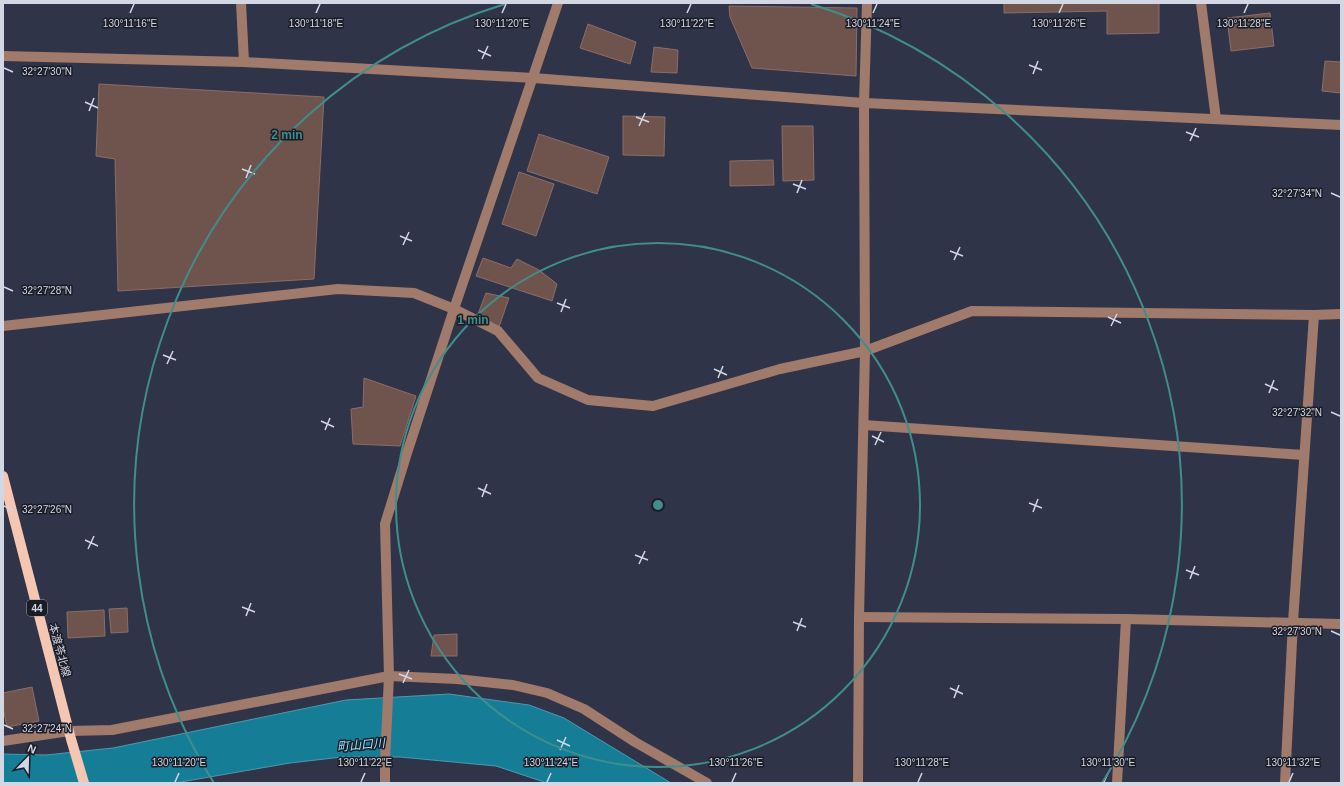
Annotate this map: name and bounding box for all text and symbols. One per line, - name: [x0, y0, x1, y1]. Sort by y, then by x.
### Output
- text: 130°11'16"E: [103, 18, 157, 29]
- text: 130°11'18"E: [289, 18, 343, 29]
- text: 130°11'20"E: [475, 18, 529, 29]
- text: 130°11'22"E: [660, 18, 714, 29]
- text: 130°11'24"E: [846, 18, 900, 29]
- text: 130°11'26"E: [1032, 18, 1086, 29]
- text: 130°11'28"E: [1217, 18, 1271, 29]
- text: 32°27'30"N: [22, 66, 72, 77]
- text: 2 min: [271, 128, 303, 142]
- text: 32°27'34"N: [1272, 188, 1322, 199]
- text: 32°27'28"N: [22, 285, 72, 296]
- text: 1 min: [457, 313, 489, 327]
- text: 32°27'32"N: [1272, 407, 1322, 418]
- centre of rings: [651, 498, 665, 512]
- text: 32°27'26"N: [22, 504, 72, 515]
- road number: 44: [27, 600, 47, 616]
- street label: 本渡苓北線: [47, 622, 73, 678]
- text: 32°27'30"N: [1272, 626, 1322, 637]
- text: 32°27'24"N: [22, 723, 72, 734]
- water label: 町山口川: [336, 736, 388, 754]
- north arrow: [8, 738, 48, 778]
- text: N: [26, 742, 38, 756]
- text: 130°11'20"E: [152, 757, 206, 768]
- text: 130°11'22"E: [338, 757, 392, 768]
- text: 130°11'24"E: [524, 757, 578, 768]
- text: 130°11'26"E: [709, 757, 763, 768]
- text: 130°11'28"E: [895, 757, 949, 768]
- text: 130°11'30"E: [1081, 757, 1135, 768]
- text: 130°11'32"E: [1266, 757, 1320, 768]

